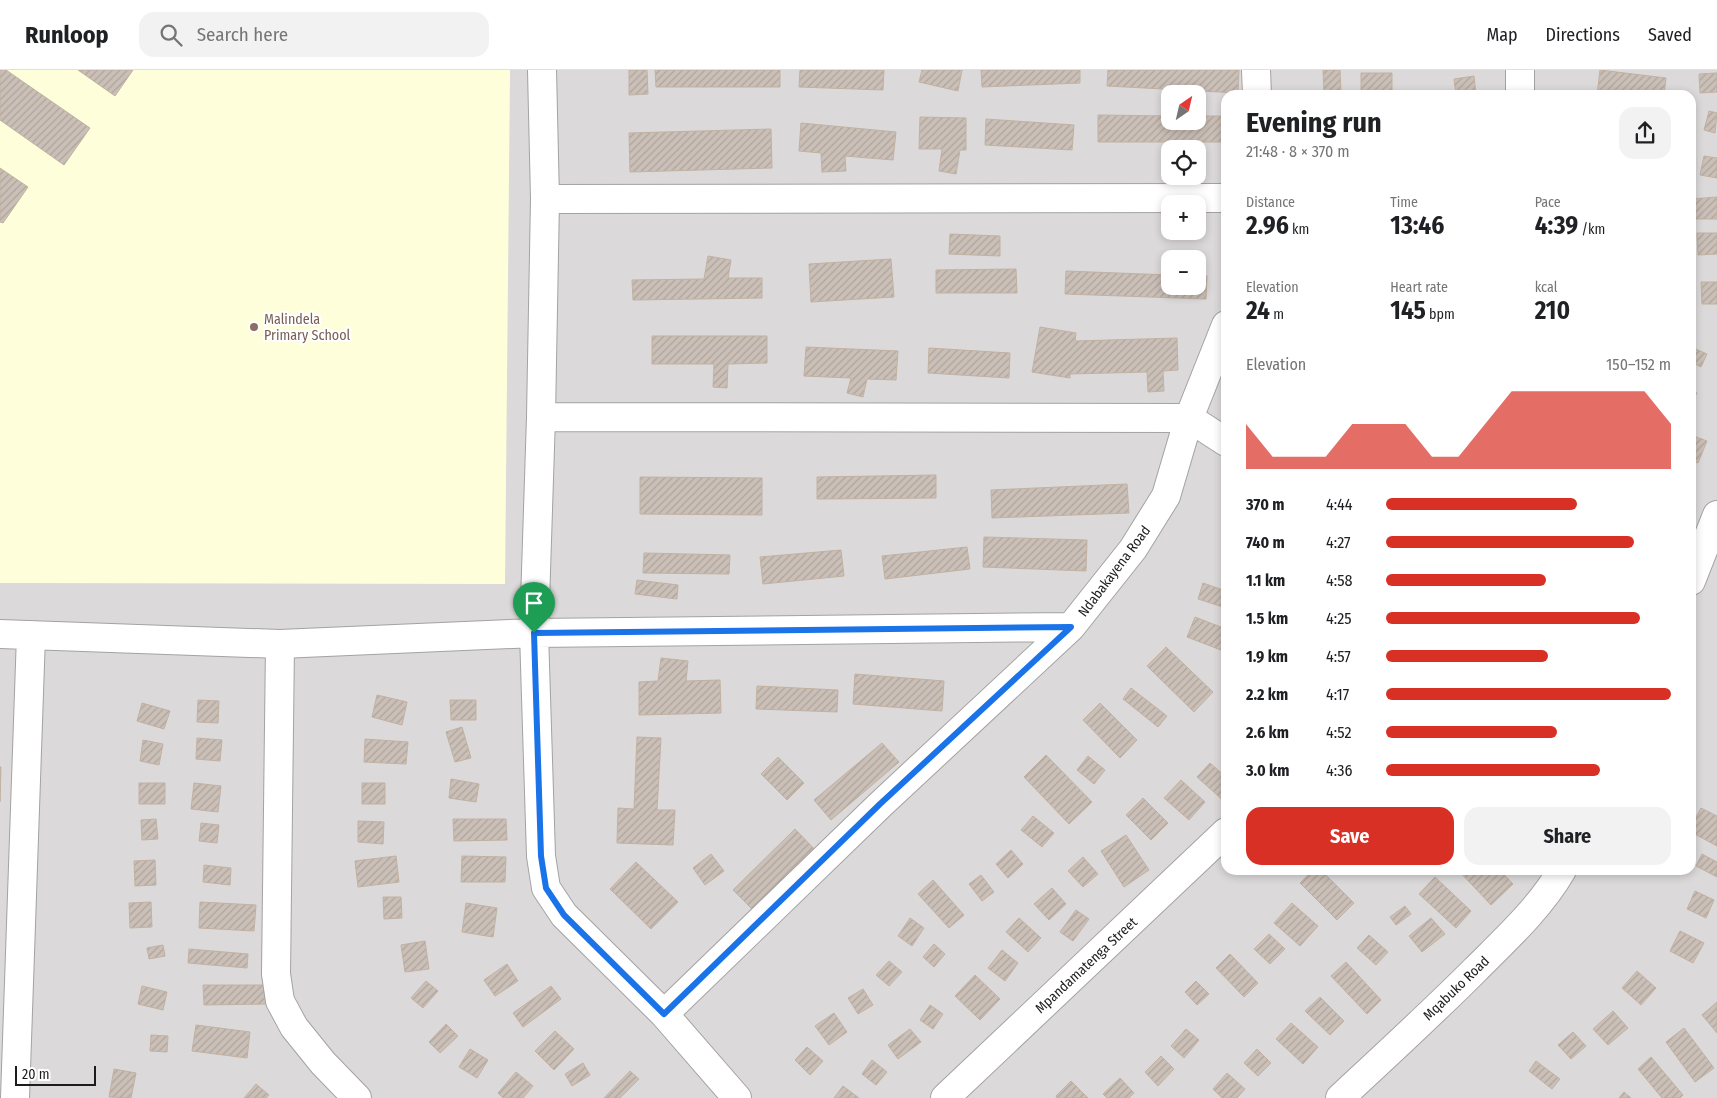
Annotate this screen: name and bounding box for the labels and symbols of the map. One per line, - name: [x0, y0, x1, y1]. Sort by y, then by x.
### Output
- north arrow: [1161, 85, 1206, 130]
- place label: Malindela Primary School: [264, 311, 351, 344]
- marker: Malindela Primary School: [248, 321, 260, 333]
- street label: Ndabakayena Road: [1075, 522, 1154, 620]
- pin: [513, 582, 555, 633]
- street label: Mpandamatenga Street: [1032, 913, 1141, 1017]
- street label: Mqabuko Road: [1420, 953, 1493, 1024]
- scale bar: [15, 1063, 96, 1086]

